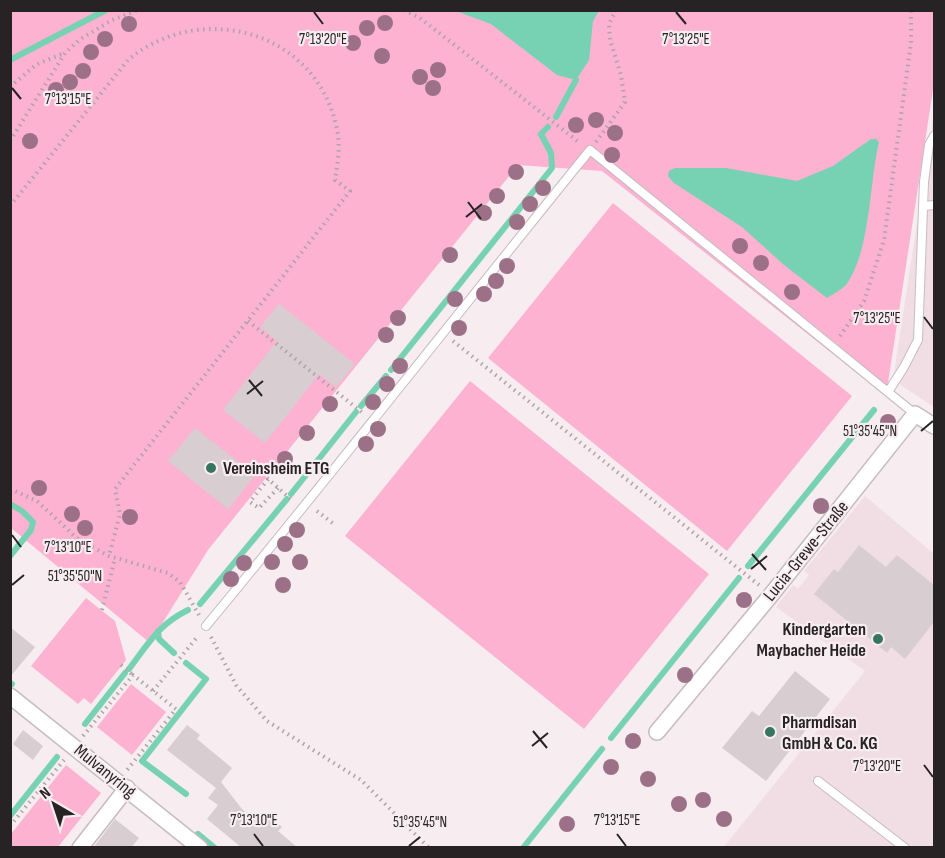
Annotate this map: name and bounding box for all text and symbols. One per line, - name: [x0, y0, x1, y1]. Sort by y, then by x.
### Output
- text: 7°13'20"E: [299, 30, 347, 49]
- text: 7°13'25"E: [662, 30, 710, 49]
- text: 7°13'15"E: [45, 90, 91, 109]
- text: 7°13'25"E: [853, 309, 901, 328]
- text: 51°35'45"N: [843, 422, 897, 441]
- place label: Vereinsheim ETG: [223, 458, 329, 479]
- marker: Vereinsheim ETG: [204, 461, 218, 475]
- street label: Lucia-Grewe-Straße: [759, 497, 853, 605]
- text: 7°13'10"E: [44, 538, 92, 557]
- text: 51°35'50"N: [48, 567, 102, 586]
- place label: Kindergarten Maybacher Heide: [757, 619, 866, 661]
- marker: Kindergarten Maybacher Heide: [871, 632, 885, 646]
- place label: Pharmdisan GmbH & Co. KG: [782, 712, 878, 754]
- marker: Pharmdisan GmbH & Co. KG: [763, 725, 777, 739]
- street label: Mulvanyring: [70, 740, 140, 802]
- text: 7°13'20"E: [853, 757, 901, 776]
- north arrow: [24, 774, 84, 834]
- text: N: [36, 783, 55, 804]
- text: 7°13'10"E: [230, 811, 278, 830]
- text: 7°13'15"E: [594, 811, 640, 830]
- text: 51°35'45"N: [393, 813, 447, 832]

